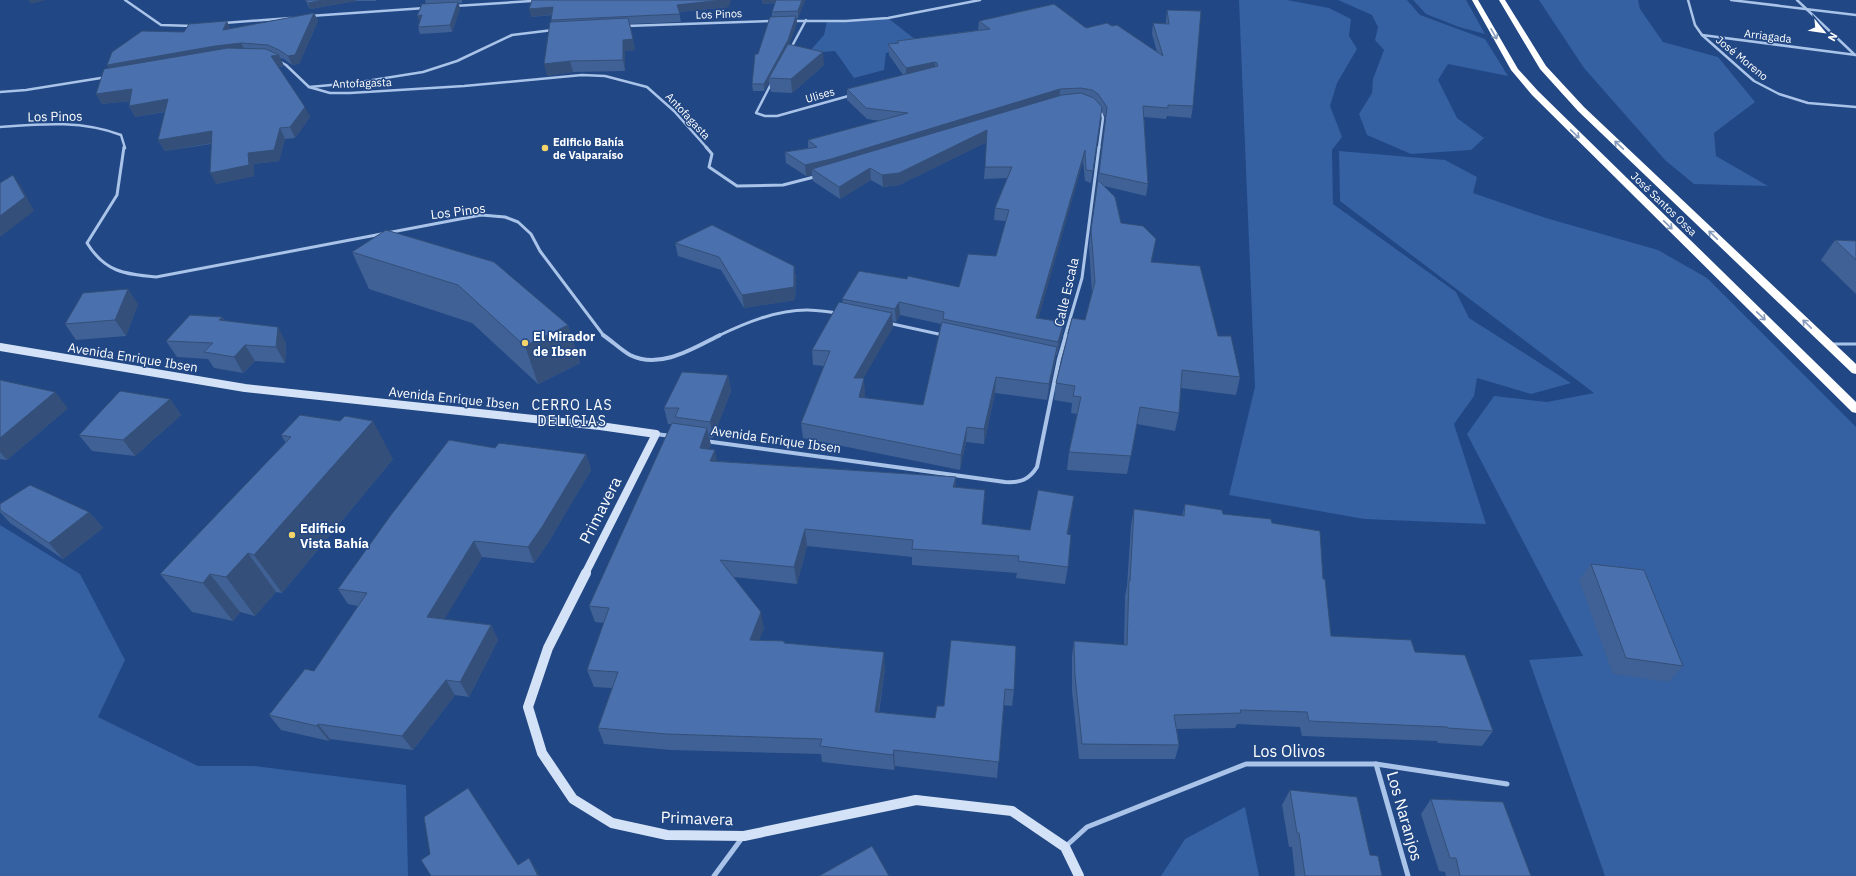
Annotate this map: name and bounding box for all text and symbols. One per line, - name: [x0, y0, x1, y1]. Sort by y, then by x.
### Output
- street label: Los Pinos: [695, 6, 743, 22]
- north arrow: [1804, 12, 1844, 52]
- street label: Arriagada: [1743, 26, 1793, 46]
- one-way arrow: [1490, 28, 1498, 40]
- text: N: [1825, 30, 1841, 44]
- street label: José Moreno: [1713, 33, 1771, 83]
- street label: Antofagasta: [332, 75, 392, 91]
- street label: Ulises: [804, 84, 836, 106]
- street label: Antofagasta: [663, 90, 713, 143]
- street label: Los Pinos: [27, 108, 83, 125]
- one-way arrow: [1570, 129, 1580, 139]
- place label: Edificio Bahía de Valparaíso: [553, 135, 624, 162]
- one-way arrow: [1614, 140, 1624, 150]
- marker: Edificio Bahía de Valparaíso: [540, 143, 550, 153]
- street label: José Santos Ossa: [1628, 169, 1700, 239]
- street label: Los Pinos: [430, 200, 486, 223]
- one-way arrow: [1663, 220, 1673, 230]
- one-way arrow: [1708, 230, 1718, 239]
- street label: Calle Escala: [1050, 256, 1083, 328]
- one-way arrow: [1756, 311, 1766, 321]
- one-way arrow: [1803, 320, 1813, 329]
- place label: El Mirador de Ibsen: [533, 328, 595, 360]
- marker: El Mirador de Ibsen: [520, 338, 530, 348]
- street label: Avenida Enrique Ibsen: [67, 339, 199, 376]
- street label: Avenida Enrique Ibsen: [388, 383, 520, 414]
- district label: CERRO LAS DELICIAS: [531, 396, 613, 430]
- street label: Avenida Enrique Ibsen: [710, 422, 842, 457]
- street label: Primavera: [575, 473, 626, 547]
- place label: Edificio Vista Bahía: [300, 520, 369, 552]
- marker: Edificio Vista Bahía: [287, 530, 297, 540]
- street label: Los Olivos: [1253, 741, 1325, 761]
- street label: Los Naranjos: [1383, 769, 1427, 863]
- street label: Primavera: [660, 807, 734, 829]

